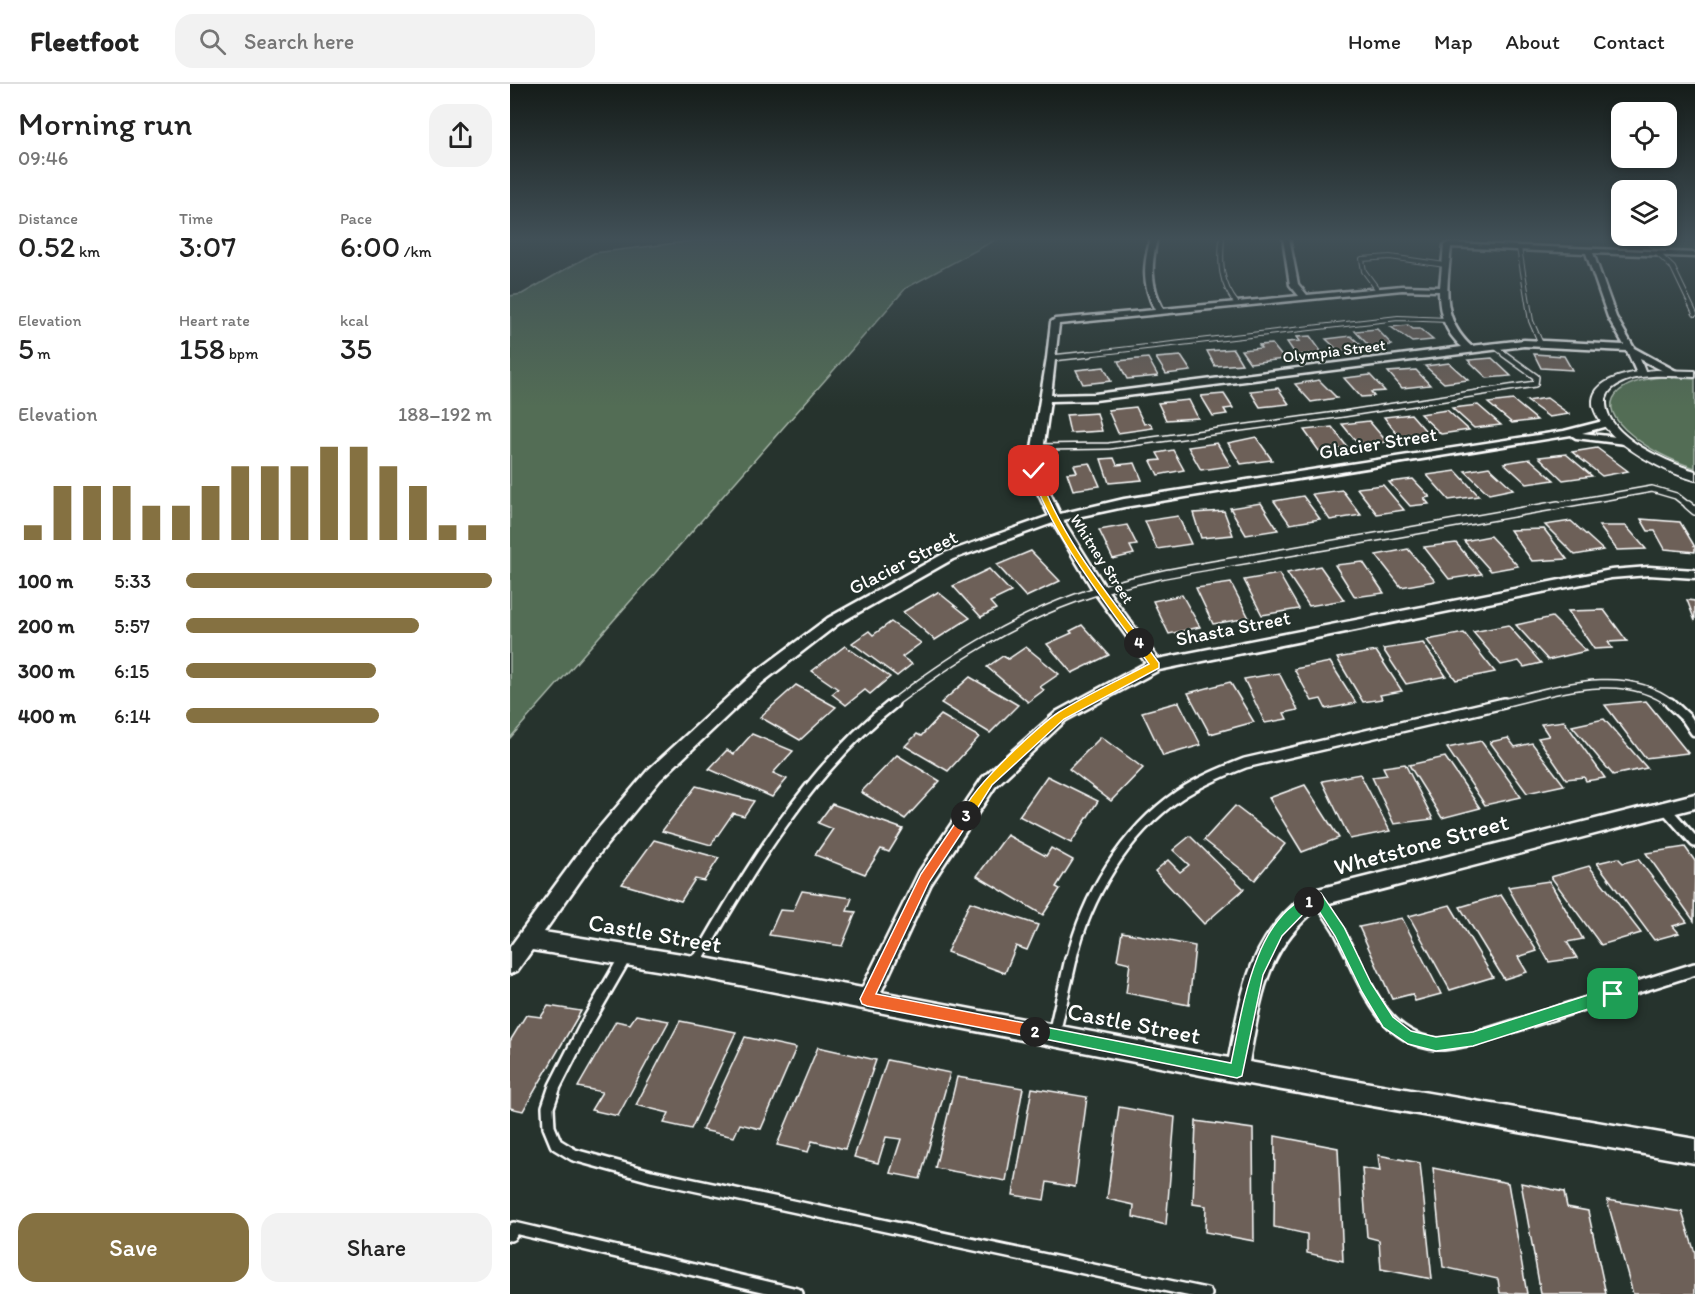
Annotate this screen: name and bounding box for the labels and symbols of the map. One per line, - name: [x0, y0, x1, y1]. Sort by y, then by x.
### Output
- street label: Olympia Street: [1281, 335, 1387, 367]
- street label: Glacier Street: [1317, 422, 1439, 464]
- pin: [1008, 445, 1059, 496]
- street label: Whitney Street: [1066, 511, 1138, 607]
- street label: Glacier Street: [845, 524, 961, 600]
- street label: Shasta Street: [1174, 605, 1292, 651]
- pin: 4: [1124, 628, 1154, 658]
- pin: 3: [951, 801, 981, 831]
- street label: Whetstone Street: [1331, 807, 1511, 881]
- pin: 1: [1294, 887, 1324, 917]
- street label: Castle Street: [586, 907, 724, 959]
- pin: [1587, 968, 1638, 1019]
- street label: Castle Street: [1065, 996, 1203, 1050]
- pin: 2: [1020, 1017, 1050, 1047]

